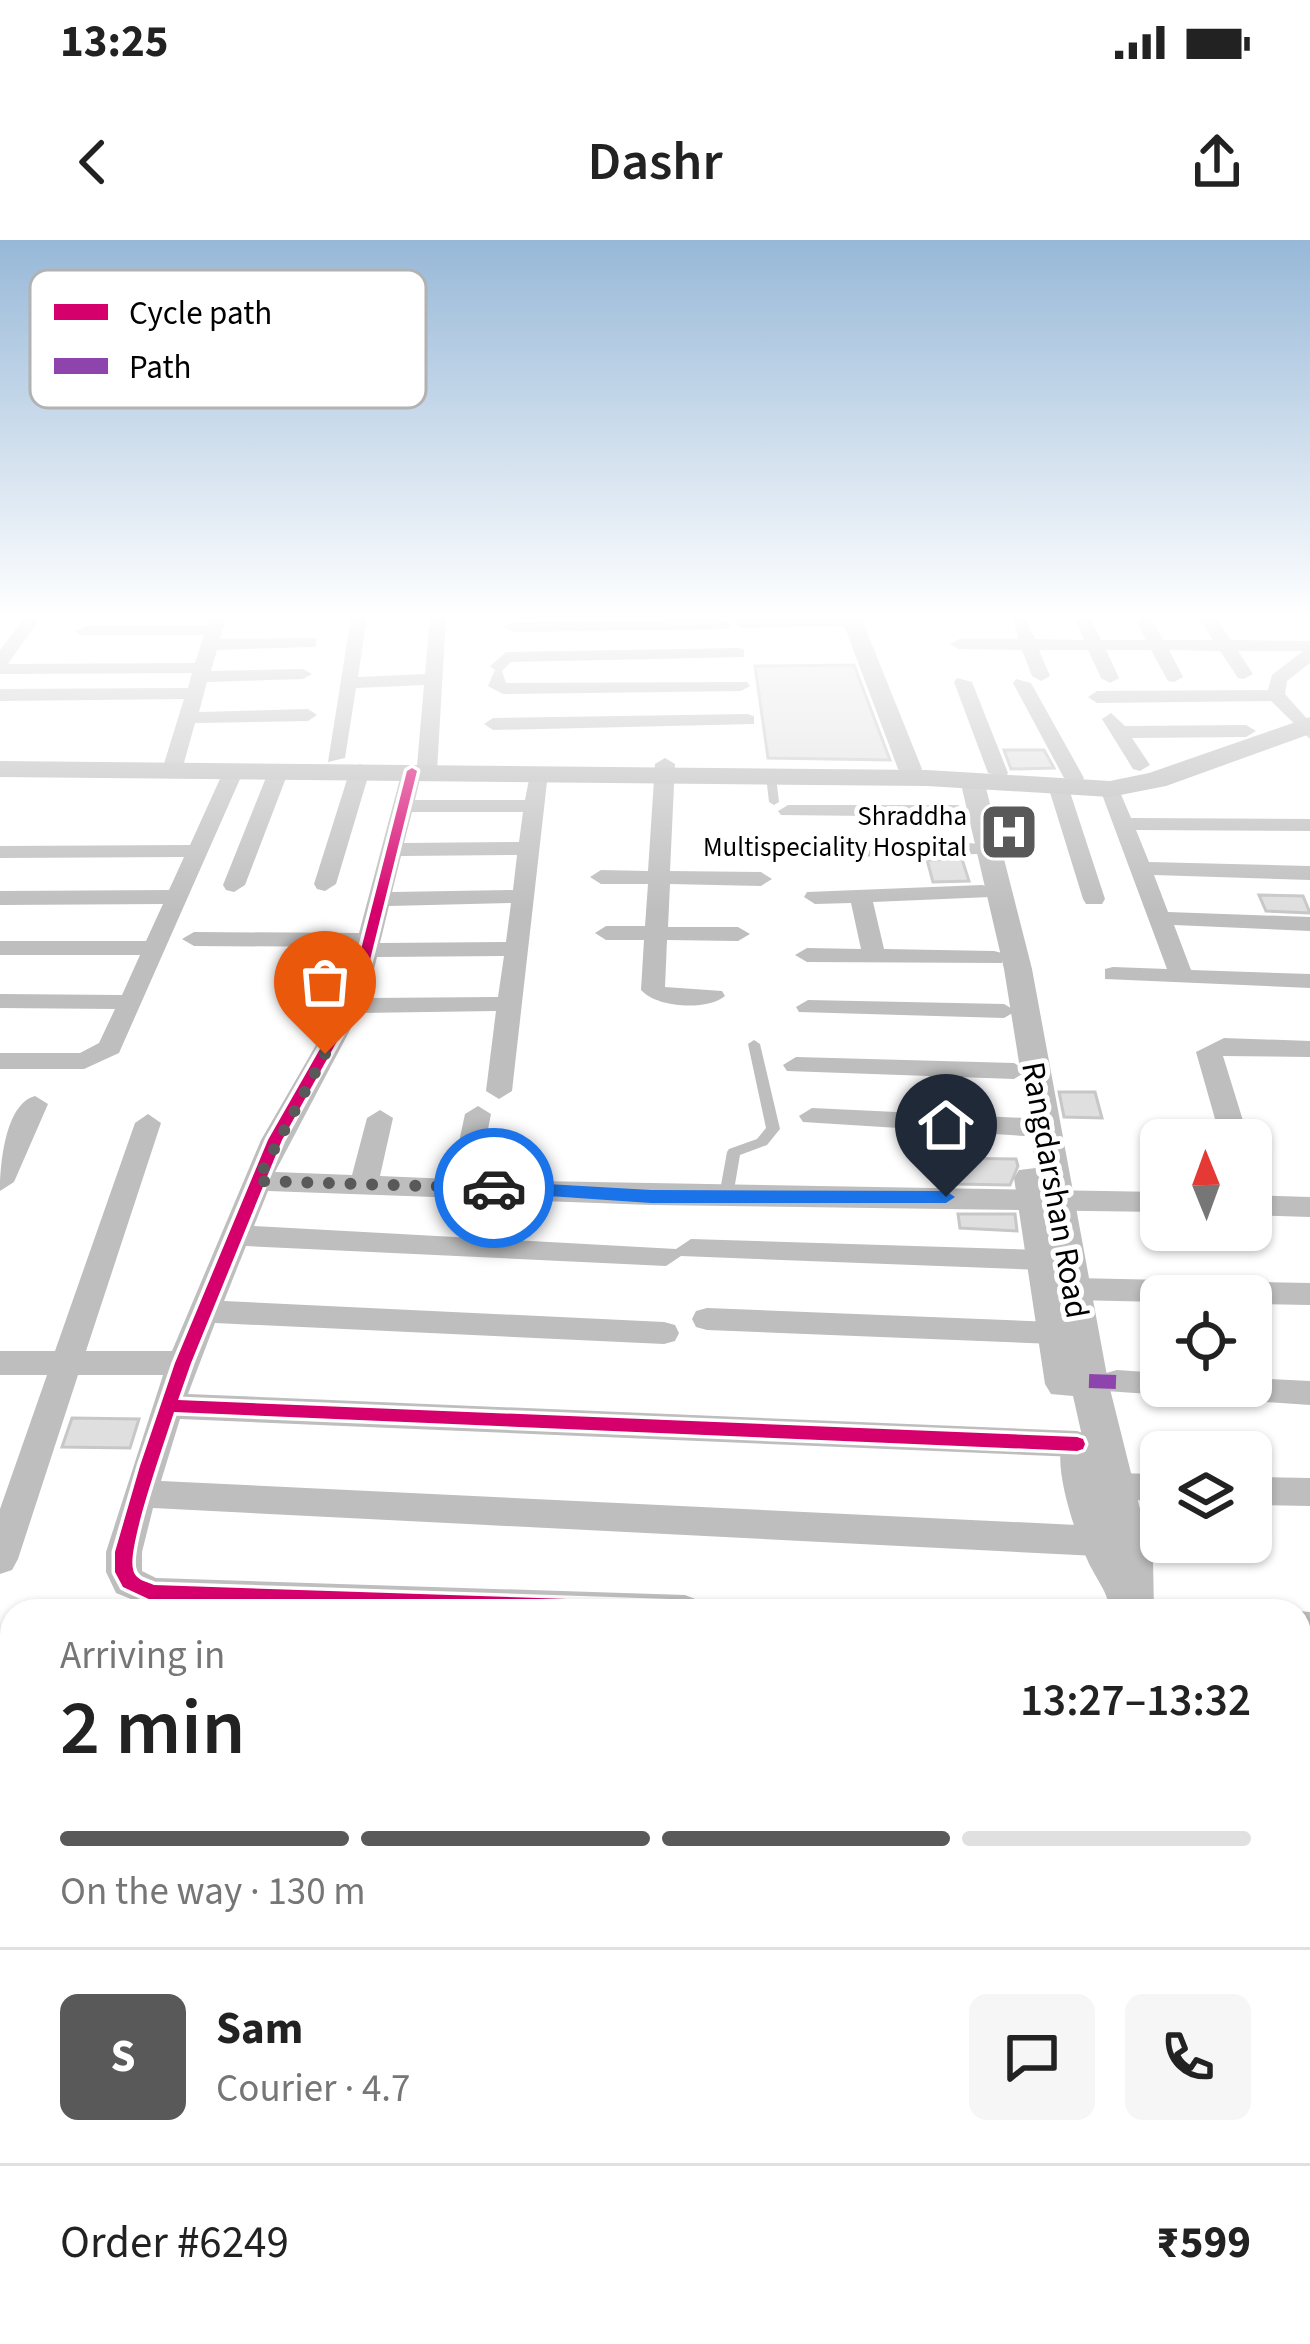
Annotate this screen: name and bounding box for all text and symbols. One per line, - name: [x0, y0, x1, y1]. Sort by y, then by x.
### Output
- text: 13:25: [60, 10, 169, 74]
- text: Dashr: [587, 124, 723, 201]
- icon: back: [60, 129, 126, 195]
- icon: share: [1184, 129, 1250, 195]
- legend: [30, 270, 426, 408]
- text: Cycle path: [129, 290, 272, 337]
- text: Path: [129, 344, 192, 391]
- place label: Shraddha Multispeciality Hospital: [703, 797, 967, 867]
- hospital icon: Shraddha Multispeciality Hospital: [978, 801, 1040, 863]
- pin: [274, 931, 376, 1054]
- icon: bag: [292, 949, 358, 1015]
- street label: Rangdarshan Road: [1009, 1058, 1101, 1322]
- pin: [895, 1074, 997, 1197]
- icon: home: [913, 1092, 979, 1158]
- north arrow: [1140, 1119, 1272, 1251]
- map controls: [1140, 1119, 1272, 1563]
- courier: [434, 1128, 554, 1248]
- icon: car: [461, 1155, 527, 1221]
- button: locate: [1140, 1275, 1272, 1407]
- button: layers: [1140, 1431, 1272, 1563]
- text: Arriving in: [60, 1628, 225, 1684]
- text: 13:27–13:32: [1020, 1669, 1251, 1733]
- text: 2 min: [60, 1673, 245, 1784]
- text: On the way · 130 m: [60, 1864, 366, 1920]
- button: chat: [969, 1994, 1095, 2120]
- button: phone: [1125, 1994, 1251, 2120]
- text: Sam: [216, 1997, 303, 2061]
- text: S: [110, 2025, 136, 2089]
- text: Courier · 4.7: [216, 2061, 410, 2117]
- text: Order #6249: [60, 2211, 289, 2275]
- text: ₹599: [1156, 2211, 1251, 2275]

